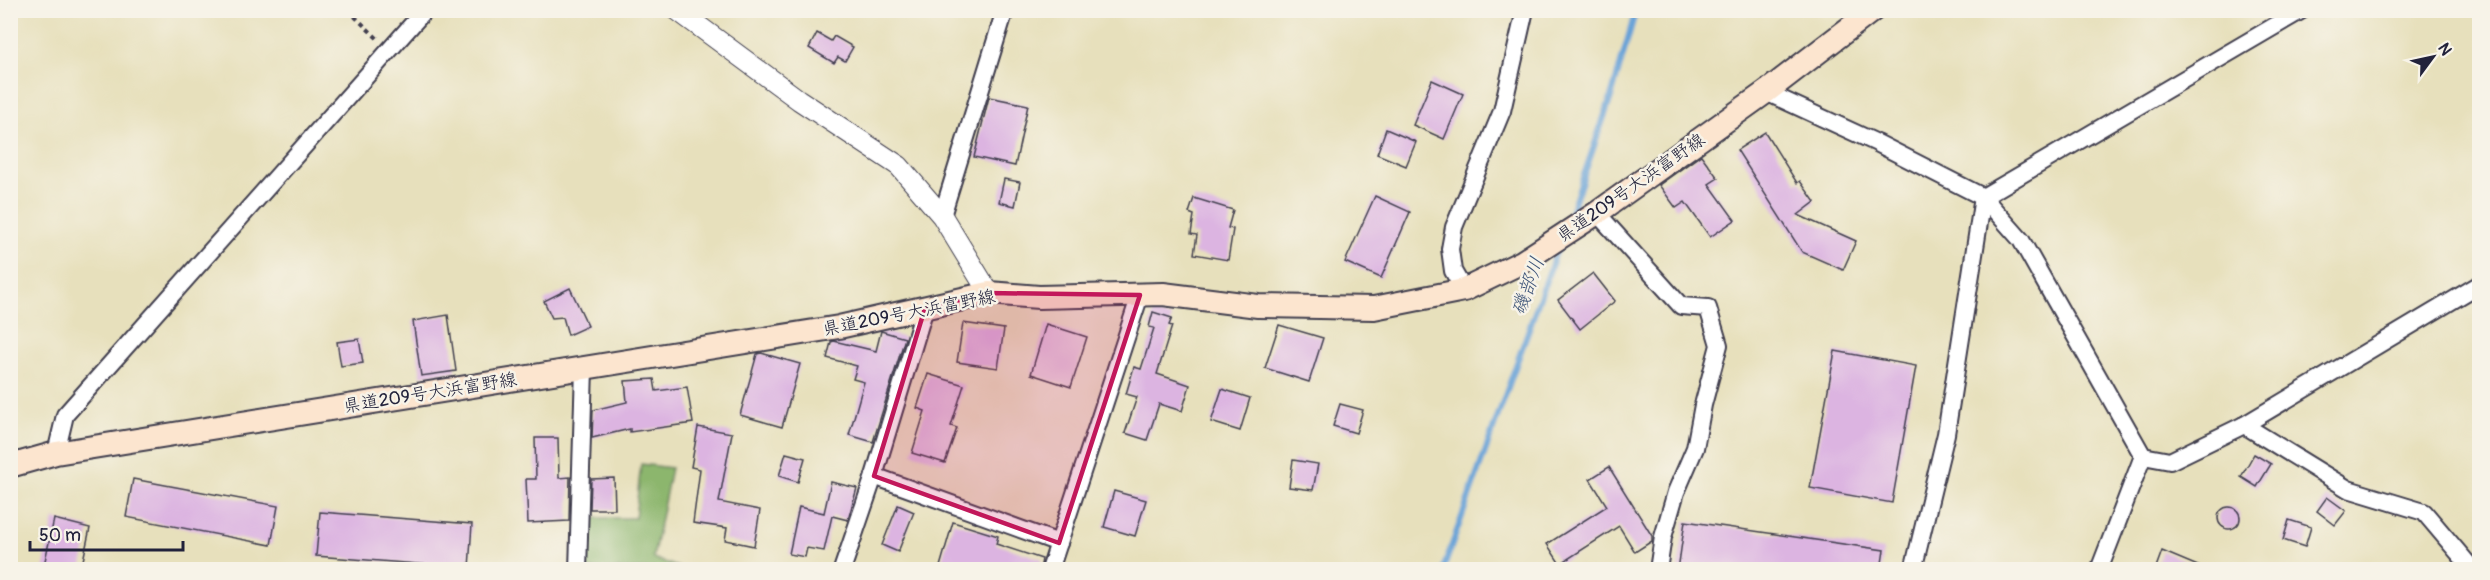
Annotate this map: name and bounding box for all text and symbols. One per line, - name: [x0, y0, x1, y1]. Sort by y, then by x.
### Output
- north arrow: [2403, 27, 2463, 87]
- text: N: [2433, 39, 2456, 60]
- street label: 県道209号大浜富野線: [1552, 128, 1710, 248]
- water label: 磯部川: [1506, 254, 1550, 318]
- street label: 県道209号大浜富野線: [821, 285, 997, 341]
- street label: 県道209号大浜富野線: [341, 368, 519, 418]
- scale bar: [30, 514, 183, 552]
- text: 50 m: [39, 524, 81, 547]

